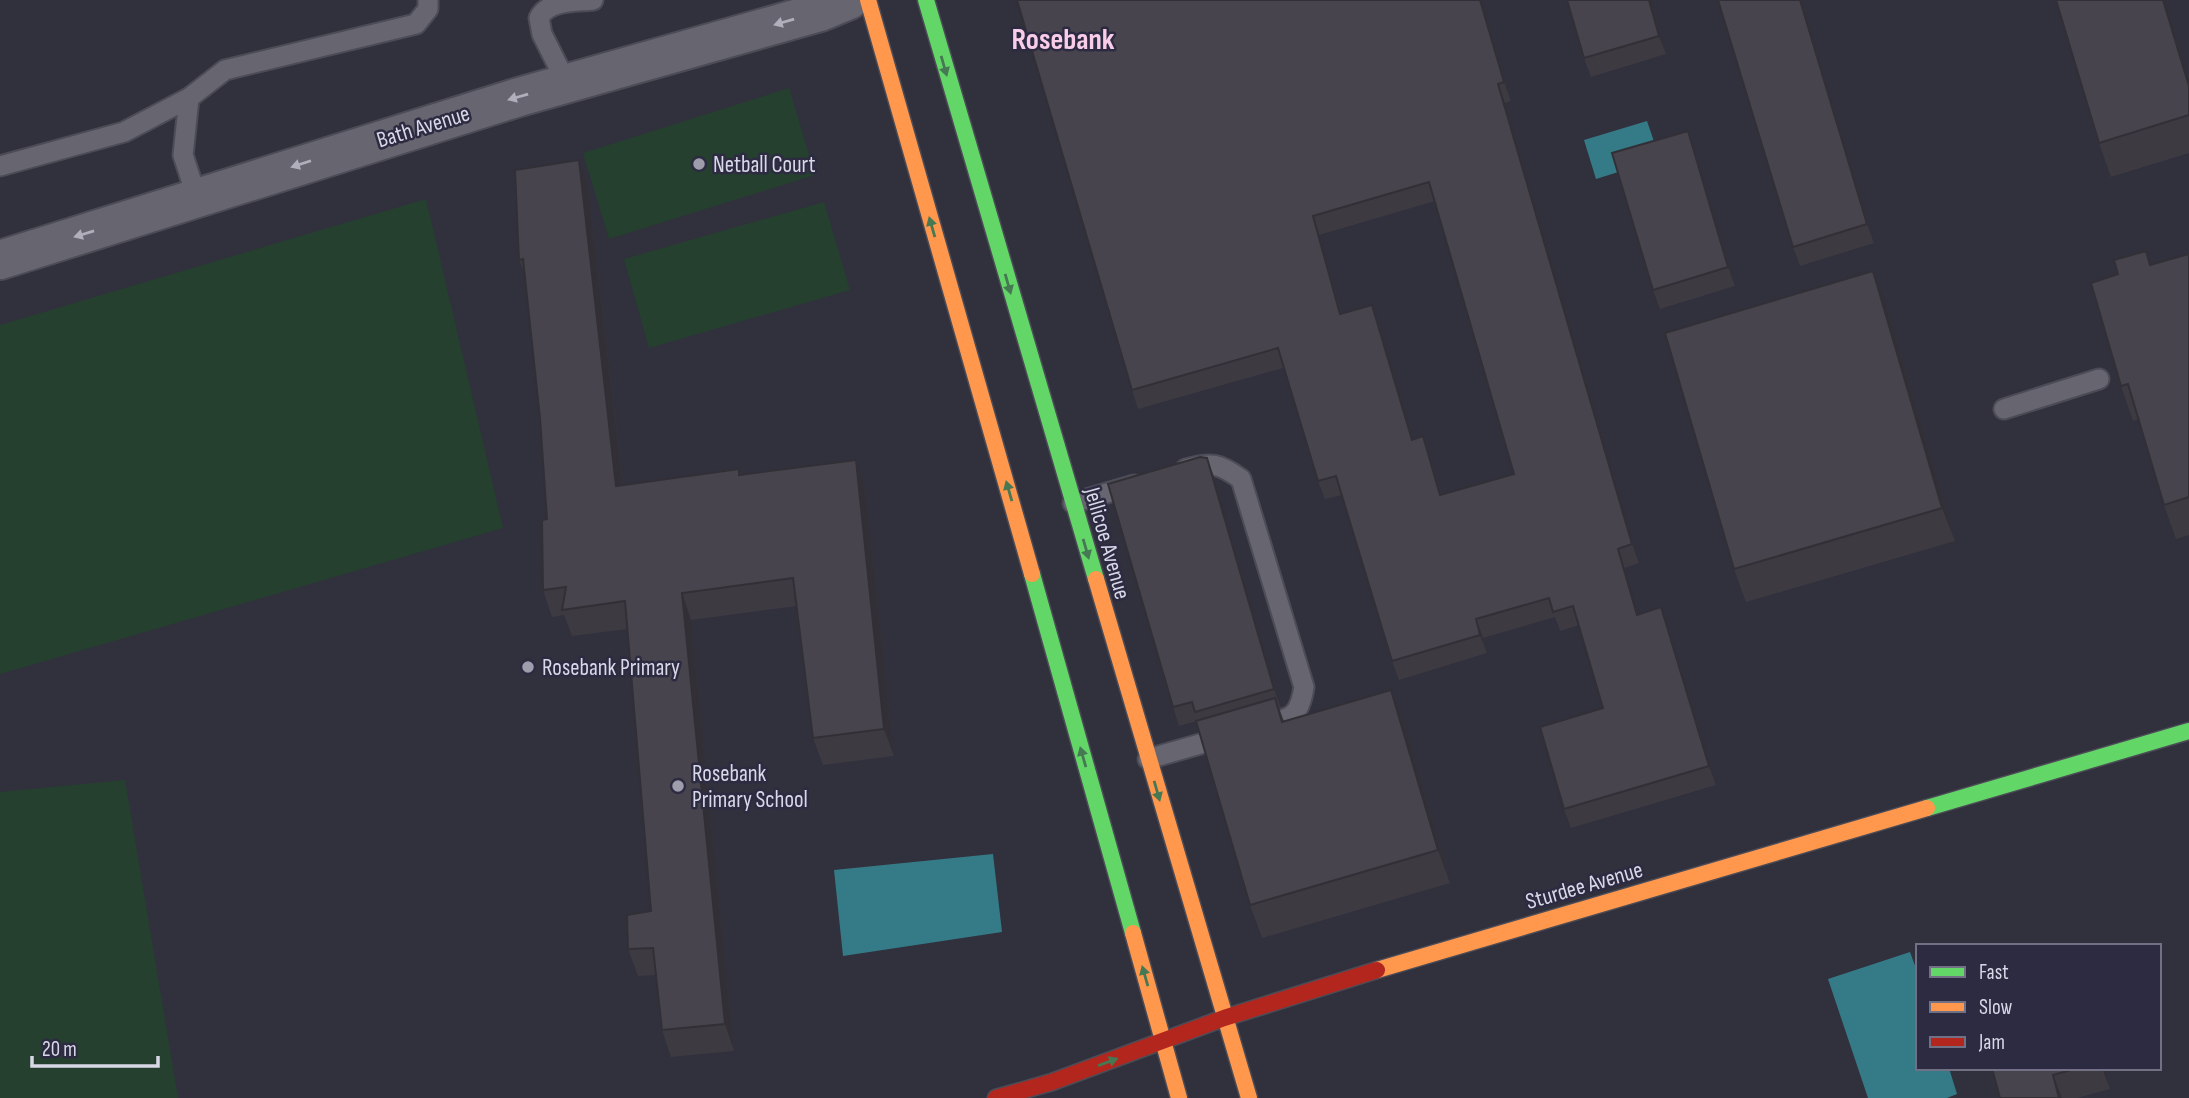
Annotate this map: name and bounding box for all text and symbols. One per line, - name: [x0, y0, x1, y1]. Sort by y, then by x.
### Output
- one-way arrow: [773, 17, 795, 28]
- district label: Rosebank: [1011, 22, 1115, 58]
- one-way arrow: [940, 56, 950, 77]
- one-way arrow: [507, 93, 528, 103]
- street label: Bath Avenue: [373, 100, 473, 154]
- place label: Netball Court: [713, 151, 816, 179]
- marker: Netball Court: [691, 156, 707, 172]
- one-way arrow: [290, 160, 311, 170]
- one-way arrow: [927, 216, 937, 237]
- one-way arrow: [73, 229, 94, 239]
- one-way arrow: [1004, 274, 1014, 295]
- one-way arrow: [1003, 480, 1013, 501]
- street label: Jellicoe Avenue: [1077, 483, 1136, 602]
- one-way arrow: [1082, 539, 1092, 560]
- place label: Rosebank Primary: [542, 654, 680, 682]
- marker: Rosebank Primary: [520, 659, 536, 675]
- one-way arrow: [1078, 747, 1088, 768]
- place label: Rosebank Primary School: [692, 760, 808, 814]
- marker: Rosebank Primary School: [670, 778, 686, 794]
- one-way arrow: [1153, 781, 1163, 802]
- street label: Sturdee Avenue: [1522, 856, 1646, 916]
- legend: [1916, 944, 2161, 1070]
- text: Fast: [1979, 960, 2009, 985]
- one-way arrow: [1139, 965, 1150, 987]
- text: Slow: [1979, 995, 2013, 1020]
- scale bar: [32, 1024, 158, 1068]
- text: Jam: [1978, 1030, 2005, 1055]
- text: 20 m: [42, 1037, 77, 1062]
- one-way arrow: [1097, 1056, 1118, 1067]

